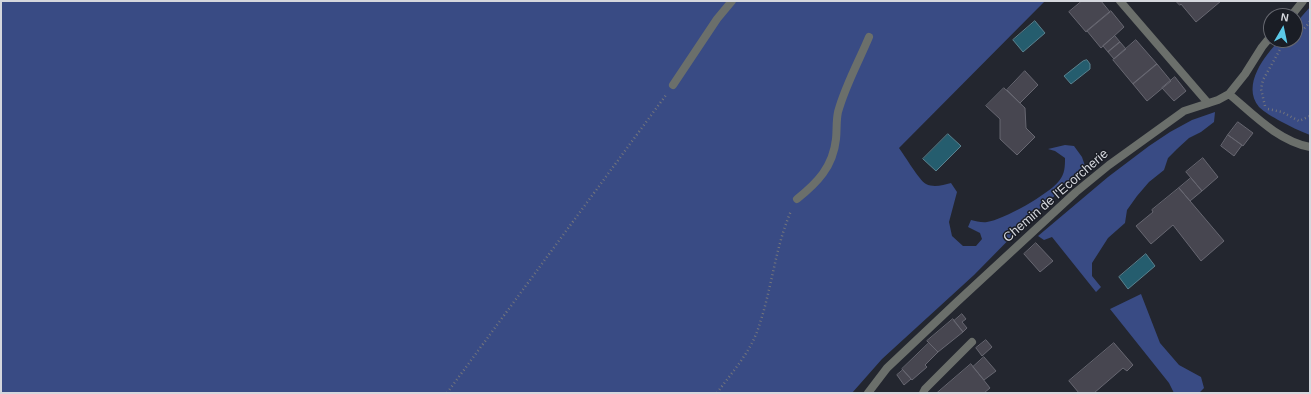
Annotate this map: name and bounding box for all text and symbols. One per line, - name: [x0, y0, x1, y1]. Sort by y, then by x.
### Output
- north arrow: [1263, 8, 1303, 48]
- text: N: [1280, 11, 1290, 24]
- street label: Chemin de l'Ecorcherie: [1000, 146, 1112, 246]

